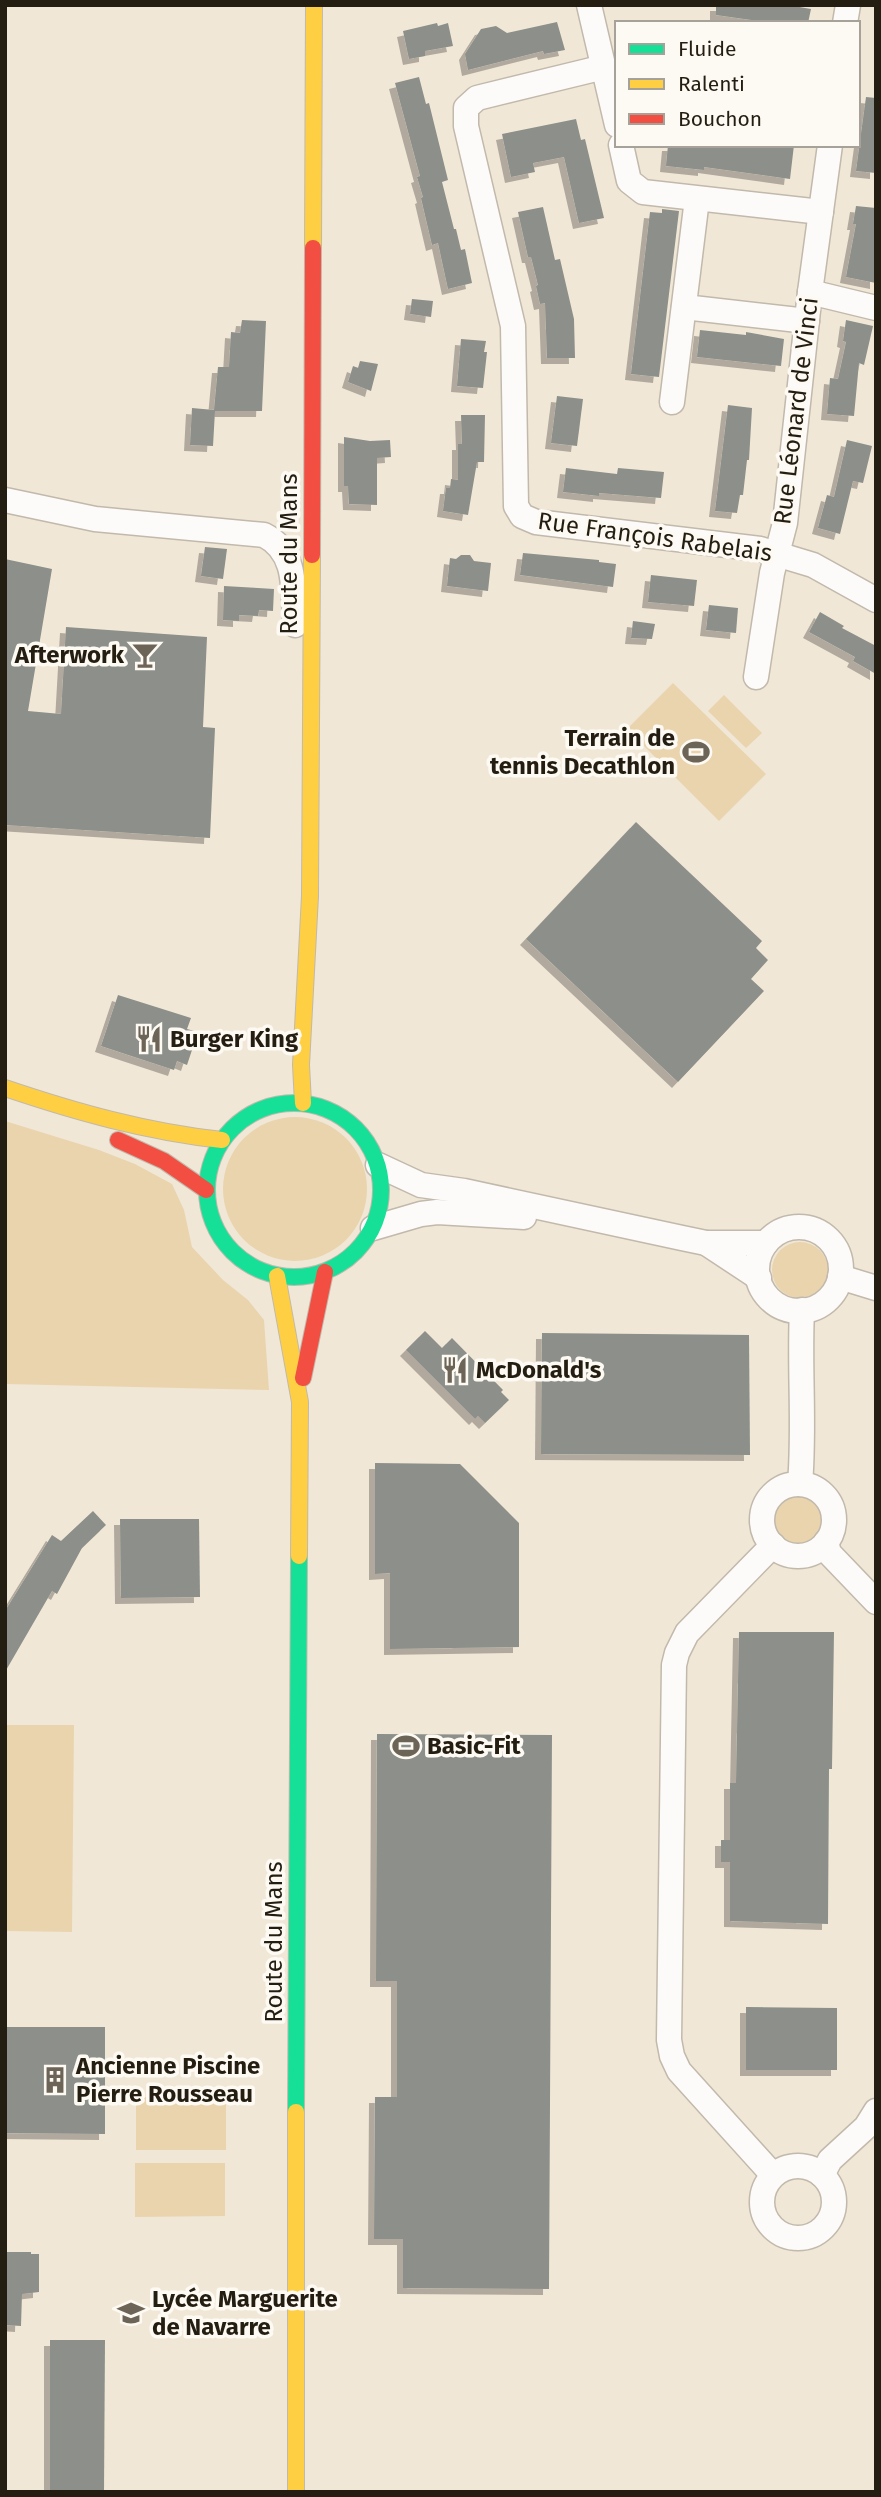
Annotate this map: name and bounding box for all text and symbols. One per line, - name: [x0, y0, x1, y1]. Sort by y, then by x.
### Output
- legend: [615, 21, 860, 147]
- text: Fluide: [678, 36, 736, 62]
- text: Ralenti: [678, 71, 745, 97]
- text: Bouchon: [678, 106, 762, 132]
- street label: Rue Léonard de Vinci: [768, 296, 824, 526]
- street label: Route du Mans: [275, 473, 303, 635]
- street label: Rue François Rabelais: [536, 507, 774, 567]
- bar icon: Afterwork: [130, 640, 160, 670]
- place label: Afterwork: [14, 641, 125, 669]
- place label: Terrain de tennis Decathlon: [490, 724, 675, 780]
- sports icon: Terrain de tennis Decathlon: [681, 737, 711, 767]
- restaurant icon: Burger King: [134, 1024, 164, 1054]
- place label: Burger King: [170, 1025, 299, 1053]
- restaurant icon: McDonald's: [440, 1355, 470, 1385]
- place label: McDonald's: [476, 1356, 602, 1384]
- sports icon: Basic-Fit: [391, 1731, 421, 1761]
- place label: Basic-Fit: [427, 1732, 521, 1760]
- street label: Route du Mans: [260, 1861, 288, 2023]
- place label: Ancienne Piscine Pierre Rousseau: [75, 2052, 260, 2108]
- building icon: Ancienne Piscine Pierre Rousseau: [40, 2065, 70, 2095]
- place label: Lycée Marguerite de Navarre: [152, 2285, 338, 2341]
- school or university icon: Lycée Marguerite de Navarre: [116, 2298, 146, 2328]

